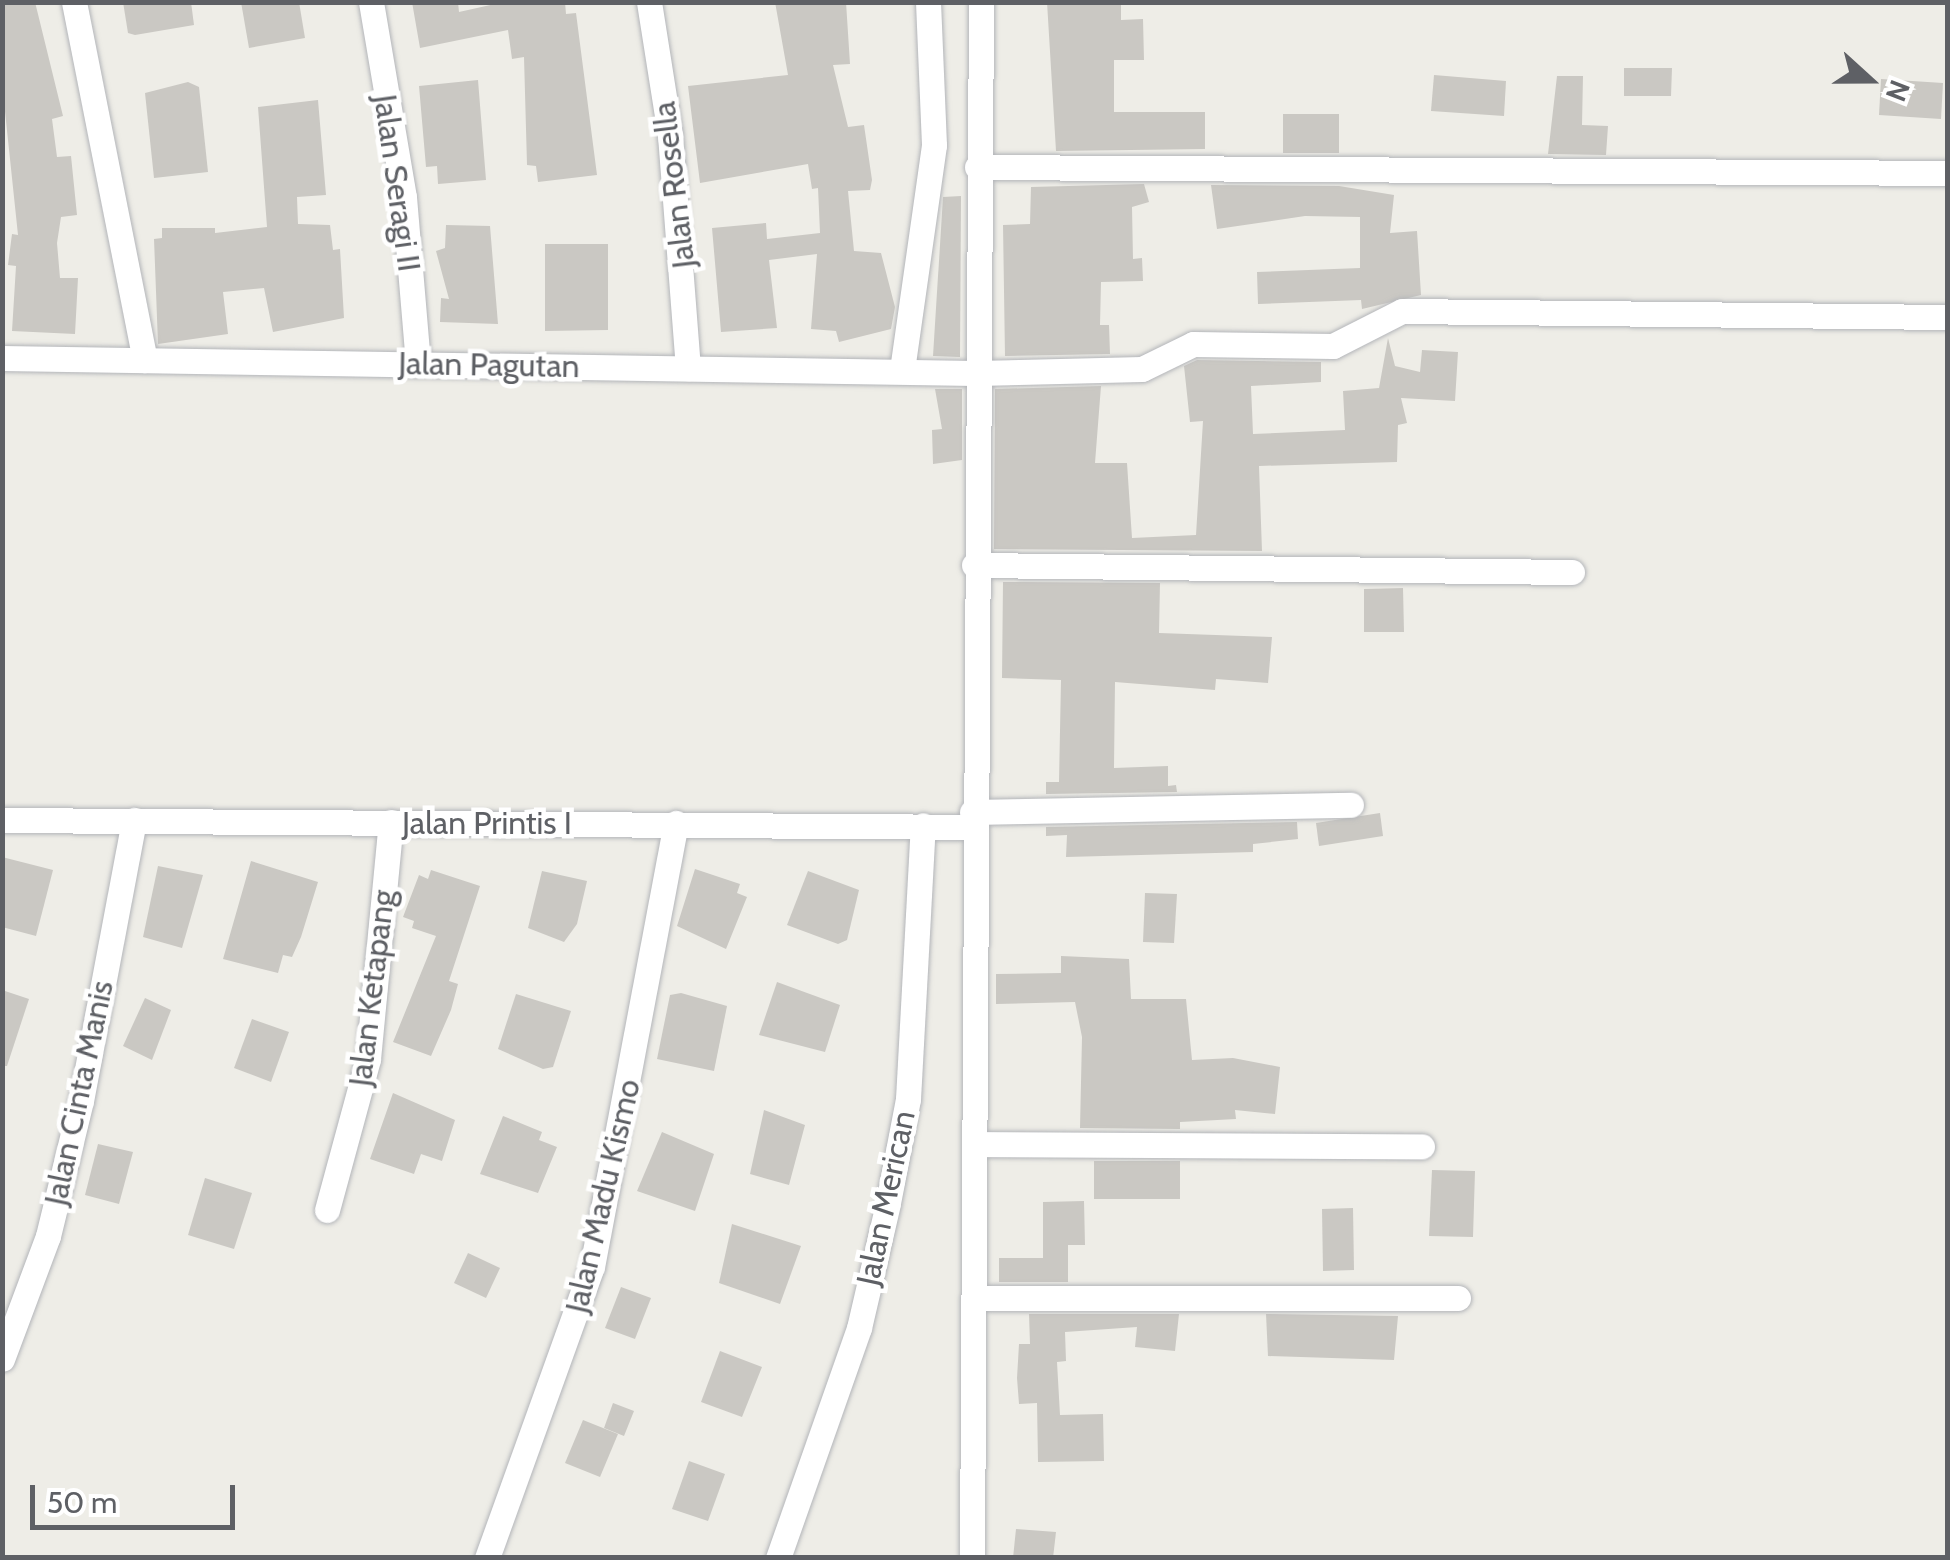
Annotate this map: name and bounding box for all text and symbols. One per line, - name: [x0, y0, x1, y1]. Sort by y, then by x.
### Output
- north arrow: [1820, 30, 1920, 130]
- text: N: [1879, 75, 1917, 106]
- street label: Jalan Seragi II: [366, 92, 428, 274]
- street label: Jalan Rosella: [645, 99, 703, 271]
- street label: Jalan Pagutan: [398, 344, 580, 386]
- street label: Jalan Printis I: [402, 804, 572, 842]
- street label: Jalan Ketapang: [341, 888, 403, 1088]
- street label: Jalan Cinta Manis: [36, 977, 122, 1209]
- street label: Jalan Madu Kismo: [557, 1075, 649, 1317]
- street label: Jalan Merican: [849, 1107, 923, 1289]
- scale bar: [35, 1465, 240, 1527]
- text: 50 m: [47, 1484, 117, 1521]

